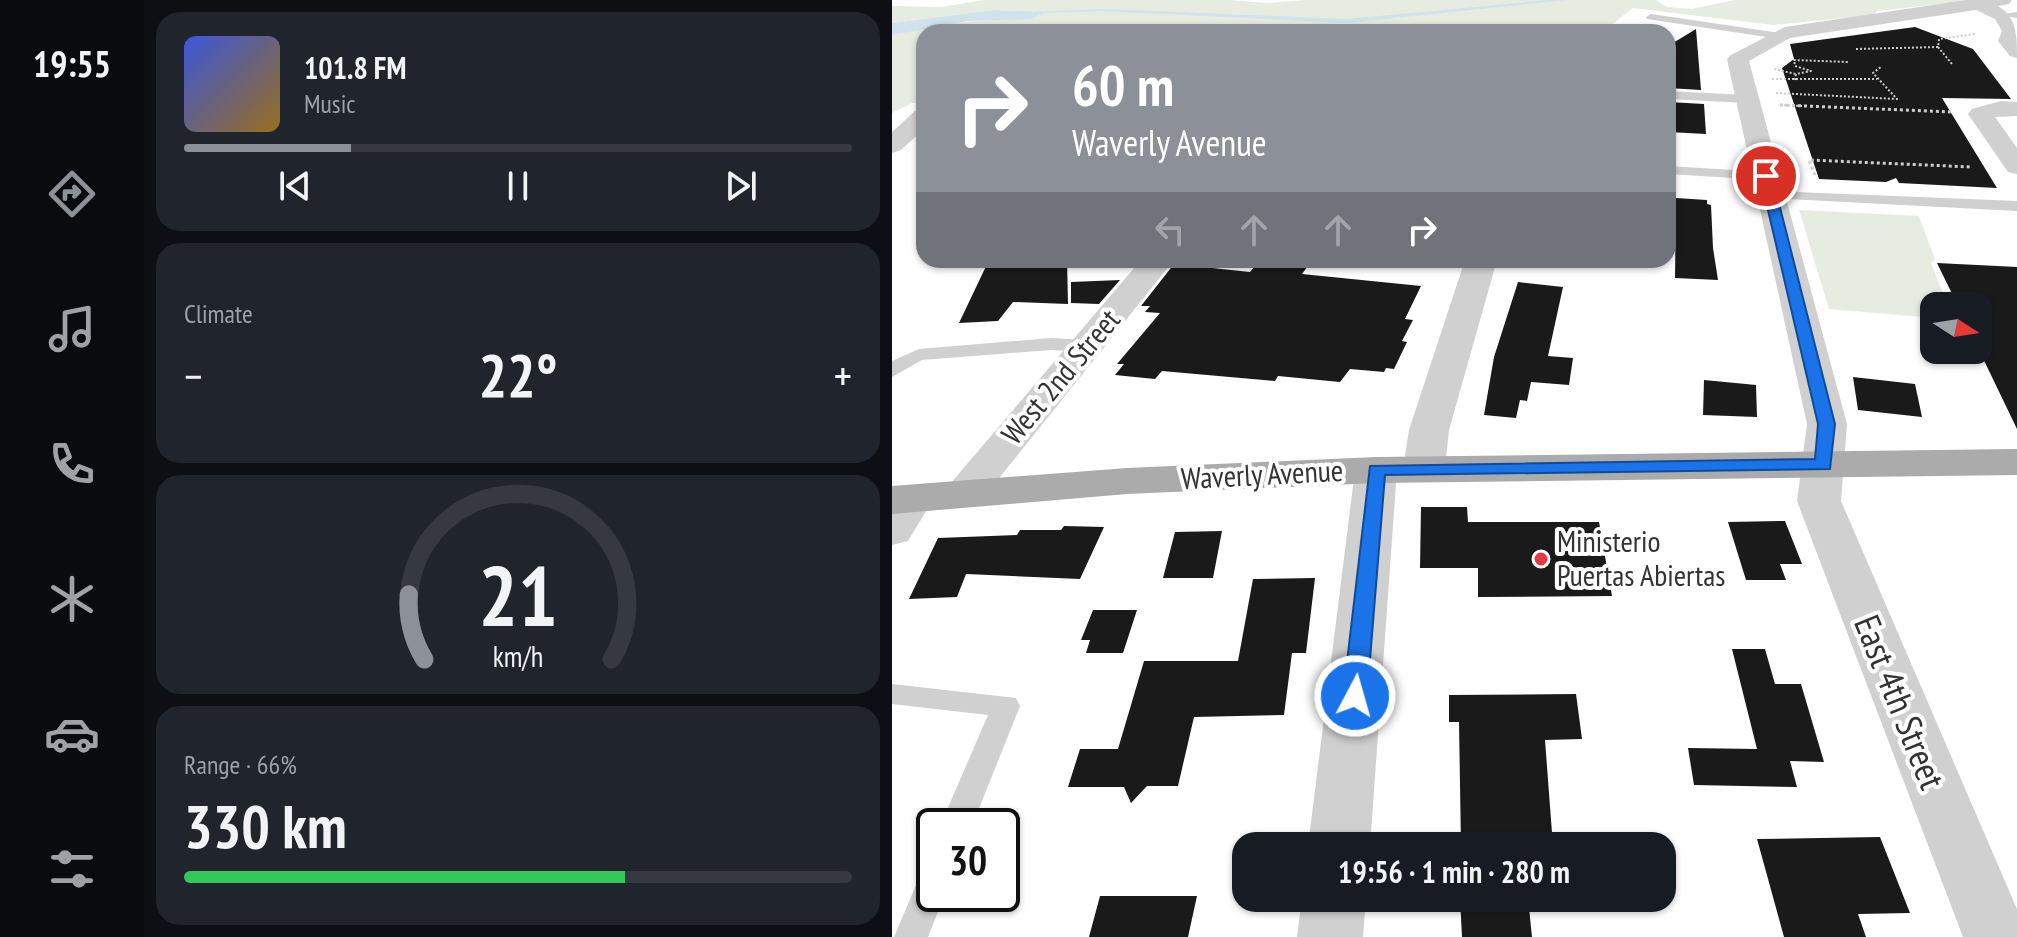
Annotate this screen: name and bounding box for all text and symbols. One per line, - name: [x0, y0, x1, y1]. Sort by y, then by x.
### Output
- text: 19:55: [33, 40, 111, 87]
- text: 101.8 FM: [304, 48, 406, 87]
- text: 60 m: [1072, 49, 1174, 121]
- icon: right: [940, 56, 1044, 160]
- text: Music: [304, 87, 356, 120]
- text: Waverly Avenue: [1072, 119, 1267, 166]
- pin: [1732, 142, 1800, 210]
- icon: arrive: [1744, 154, 1788, 198]
- icon: previous: [273, 164, 317, 208]
- icon: pause: [496, 164, 540, 208]
- icon: next: [719, 164, 763, 208]
- icon: directions: [44, 166, 100, 222]
- icon: left: [1148, 208, 1192, 252]
- icon: ahead: [1232, 208, 1276, 252]
- icon: ahead: [1316, 208, 1360, 252]
- icon: right: [1400, 208, 1444, 252]
- north arrow: [1920, 292, 1992, 364]
- map controls: [1920, 292, 1992, 364]
- text: Climate: [184, 297, 253, 330]
- street label: West 2nd Street: [992, 300, 1128, 452]
- icon: music: [44, 301, 100, 357]
- text: 22°: [478, 336, 558, 414]
- text: −: [184, 347, 202, 404]
- text: +: [834, 347, 852, 404]
- icon: phone: [44, 436, 100, 492]
- street label: Waverly Avenue: [1180, 450, 1344, 497]
- place label: Ministerio Puertas Abiertas: [1557, 521, 1725, 594]
- text: 21: [478, 541, 558, 649]
- marker: Ministerio Puertas Abiertas: [1532, 550, 1550, 568]
- icon: climate: [44, 571, 100, 627]
- street label: East 4th Street: [1844, 608, 1957, 796]
- text: km/h: [493, 638, 543, 675]
- position arrow: [1313, 654, 1397, 738]
- icon: car: [44, 706, 100, 762]
- text: Range · 66%: [184, 748, 297, 781]
- text: 330 km: [184, 787, 347, 865]
- speed limit sign: 30: [916, 808, 1020, 912]
- icon: filters: [44, 841, 100, 897]
- text: 19:56 · 1 min · 280 m: [1338, 852, 1570, 891]

